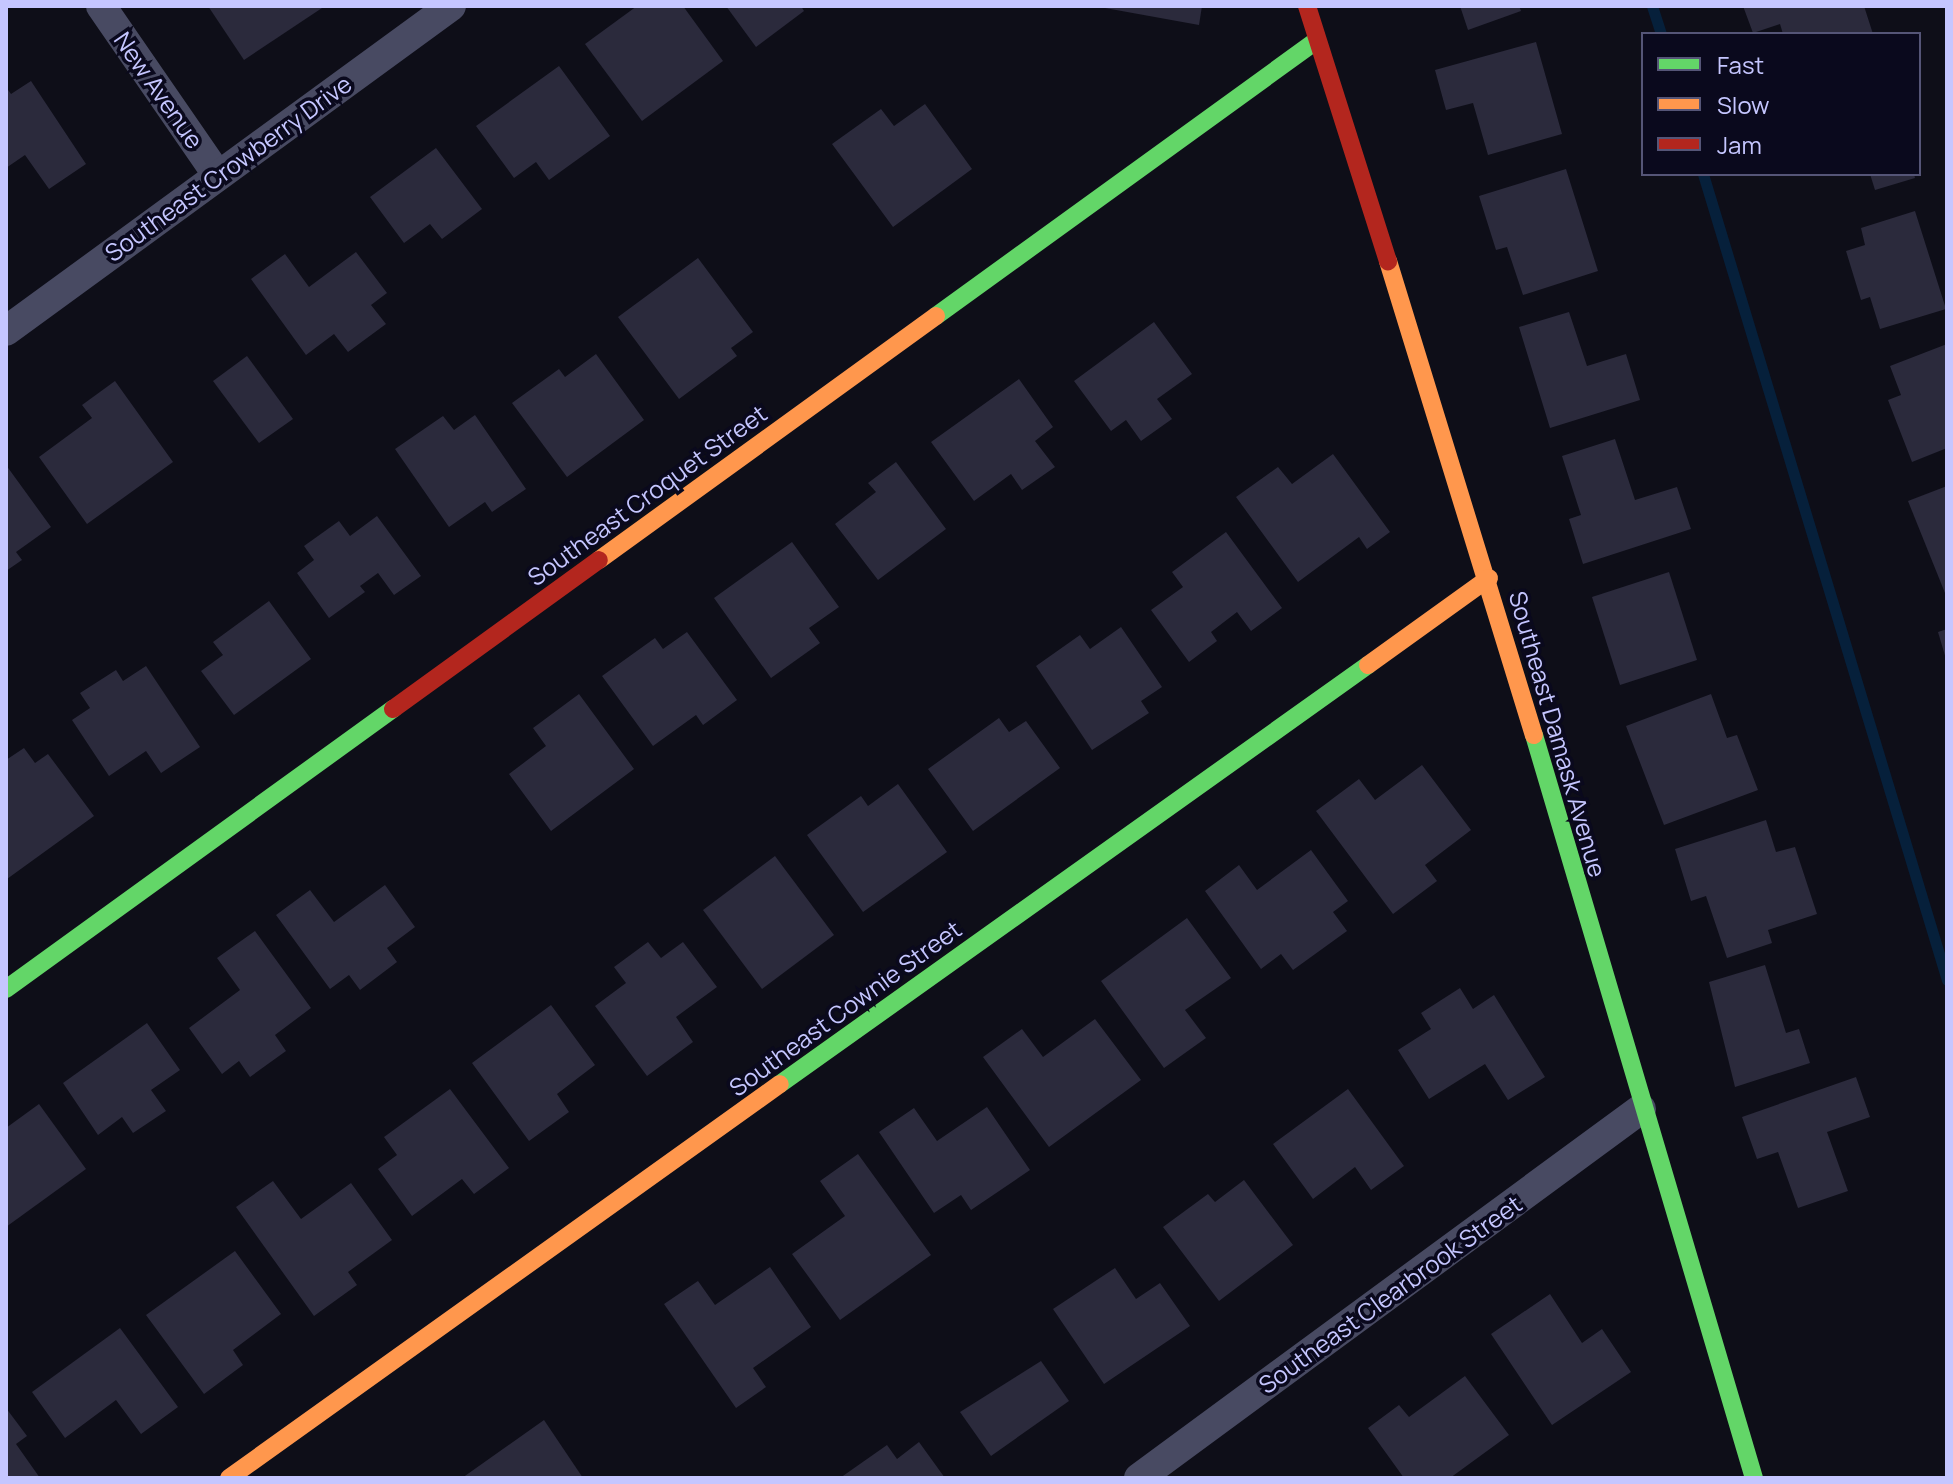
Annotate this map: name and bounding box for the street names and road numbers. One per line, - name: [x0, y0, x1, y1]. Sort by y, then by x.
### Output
- street label: New Avenue: [108, 26, 210, 154]
- street label: Southeast Crowberry Drive: [99, 69, 357, 267]
- street label: Southeast Croquet Street: [522, 399, 772, 591]
- street label: Southeast Damask Avenue: [1503, 588, 1613, 880]
- street label: Southeast Cownie Street: [723, 914, 967, 1102]
- street label: Southeast Clearbrook Street: [1253, 1189, 1527, 1399]

